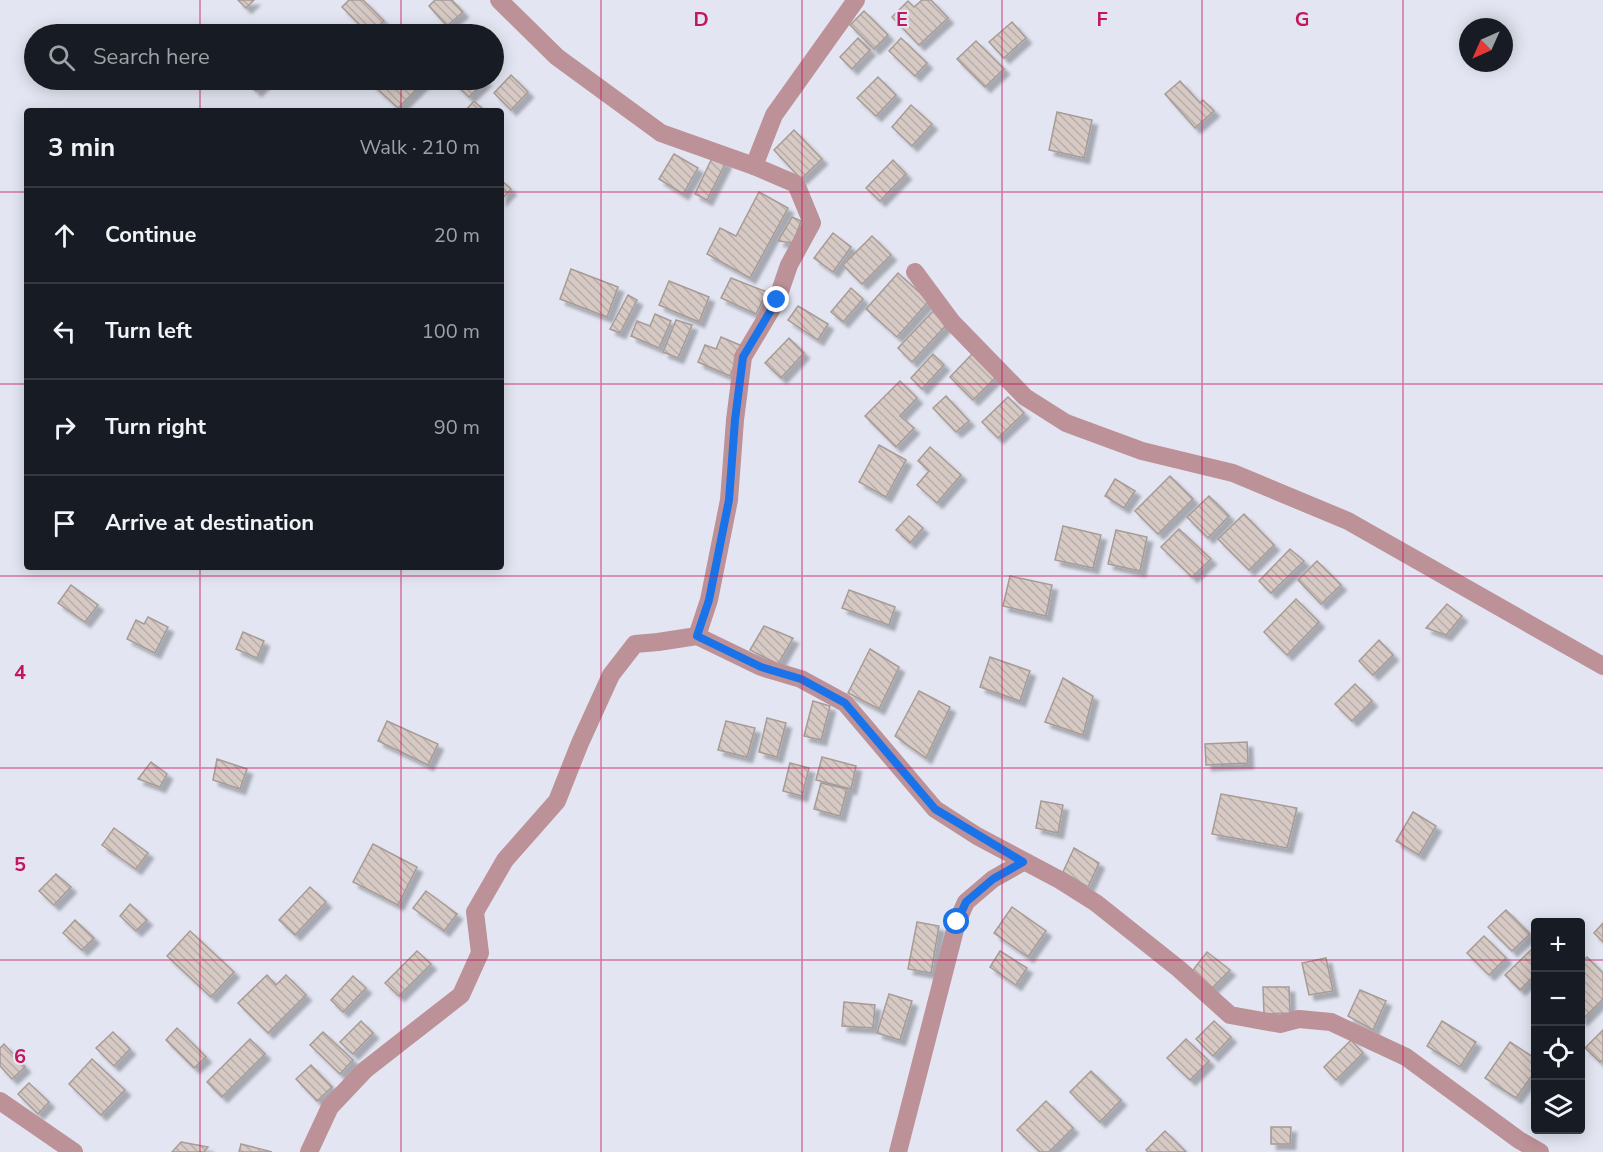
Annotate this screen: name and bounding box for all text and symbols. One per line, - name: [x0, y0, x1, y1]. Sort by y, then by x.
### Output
- text: D: [693, 6, 709, 33]
- text: E: [896, 6, 908, 33]
- text: F: [1096, 6, 1108, 33]
- text: G: [1295, 6, 1309, 33]
- north arrow: [1459, 18, 1513, 72]
- search box: [24, 24, 504, 90]
- icon: search: [45, 41, 78, 74]
- text: Search here: [93, 42, 210, 72]
- text: 3 min: [48, 130, 115, 165]
- text: Walk · 210 m: [360, 134, 480, 161]
- icon: ahead: [48, 219, 81, 252]
- text: Continue: [105, 220, 196, 250]
- text: 20 m: [434, 222, 480, 249]
- route end: [763, 286, 789, 312]
- icon: left: [48, 315, 81, 348]
- text: Turn left: [105, 316, 192, 346]
- text: 100 m: [422, 318, 480, 345]
- icon: right: [48, 411, 81, 444]
- text: Turn right: [105, 412, 206, 442]
- text: 90 m: [434, 414, 480, 441]
- icon: arrive: [48, 507, 81, 540]
- text: Arrive at destination: [105, 508, 314, 538]
- text: 4: [14, 659, 26, 686]
- text: 5: [14, 851, 26, 878]
- route start: [943, 908, 969, 934]
- map controls: [1531, 918, 1585, 1134]
- button: +: [1531, 918, 1585, 972]
- button: −: [1531, 972, 1585, 1026]
- button: locate: [1531, 1026, 1585, 1080]
- text: 6: [14, 1043, 26, 1070]
- button: layers: [1531, 1080, 1585, 1134]

